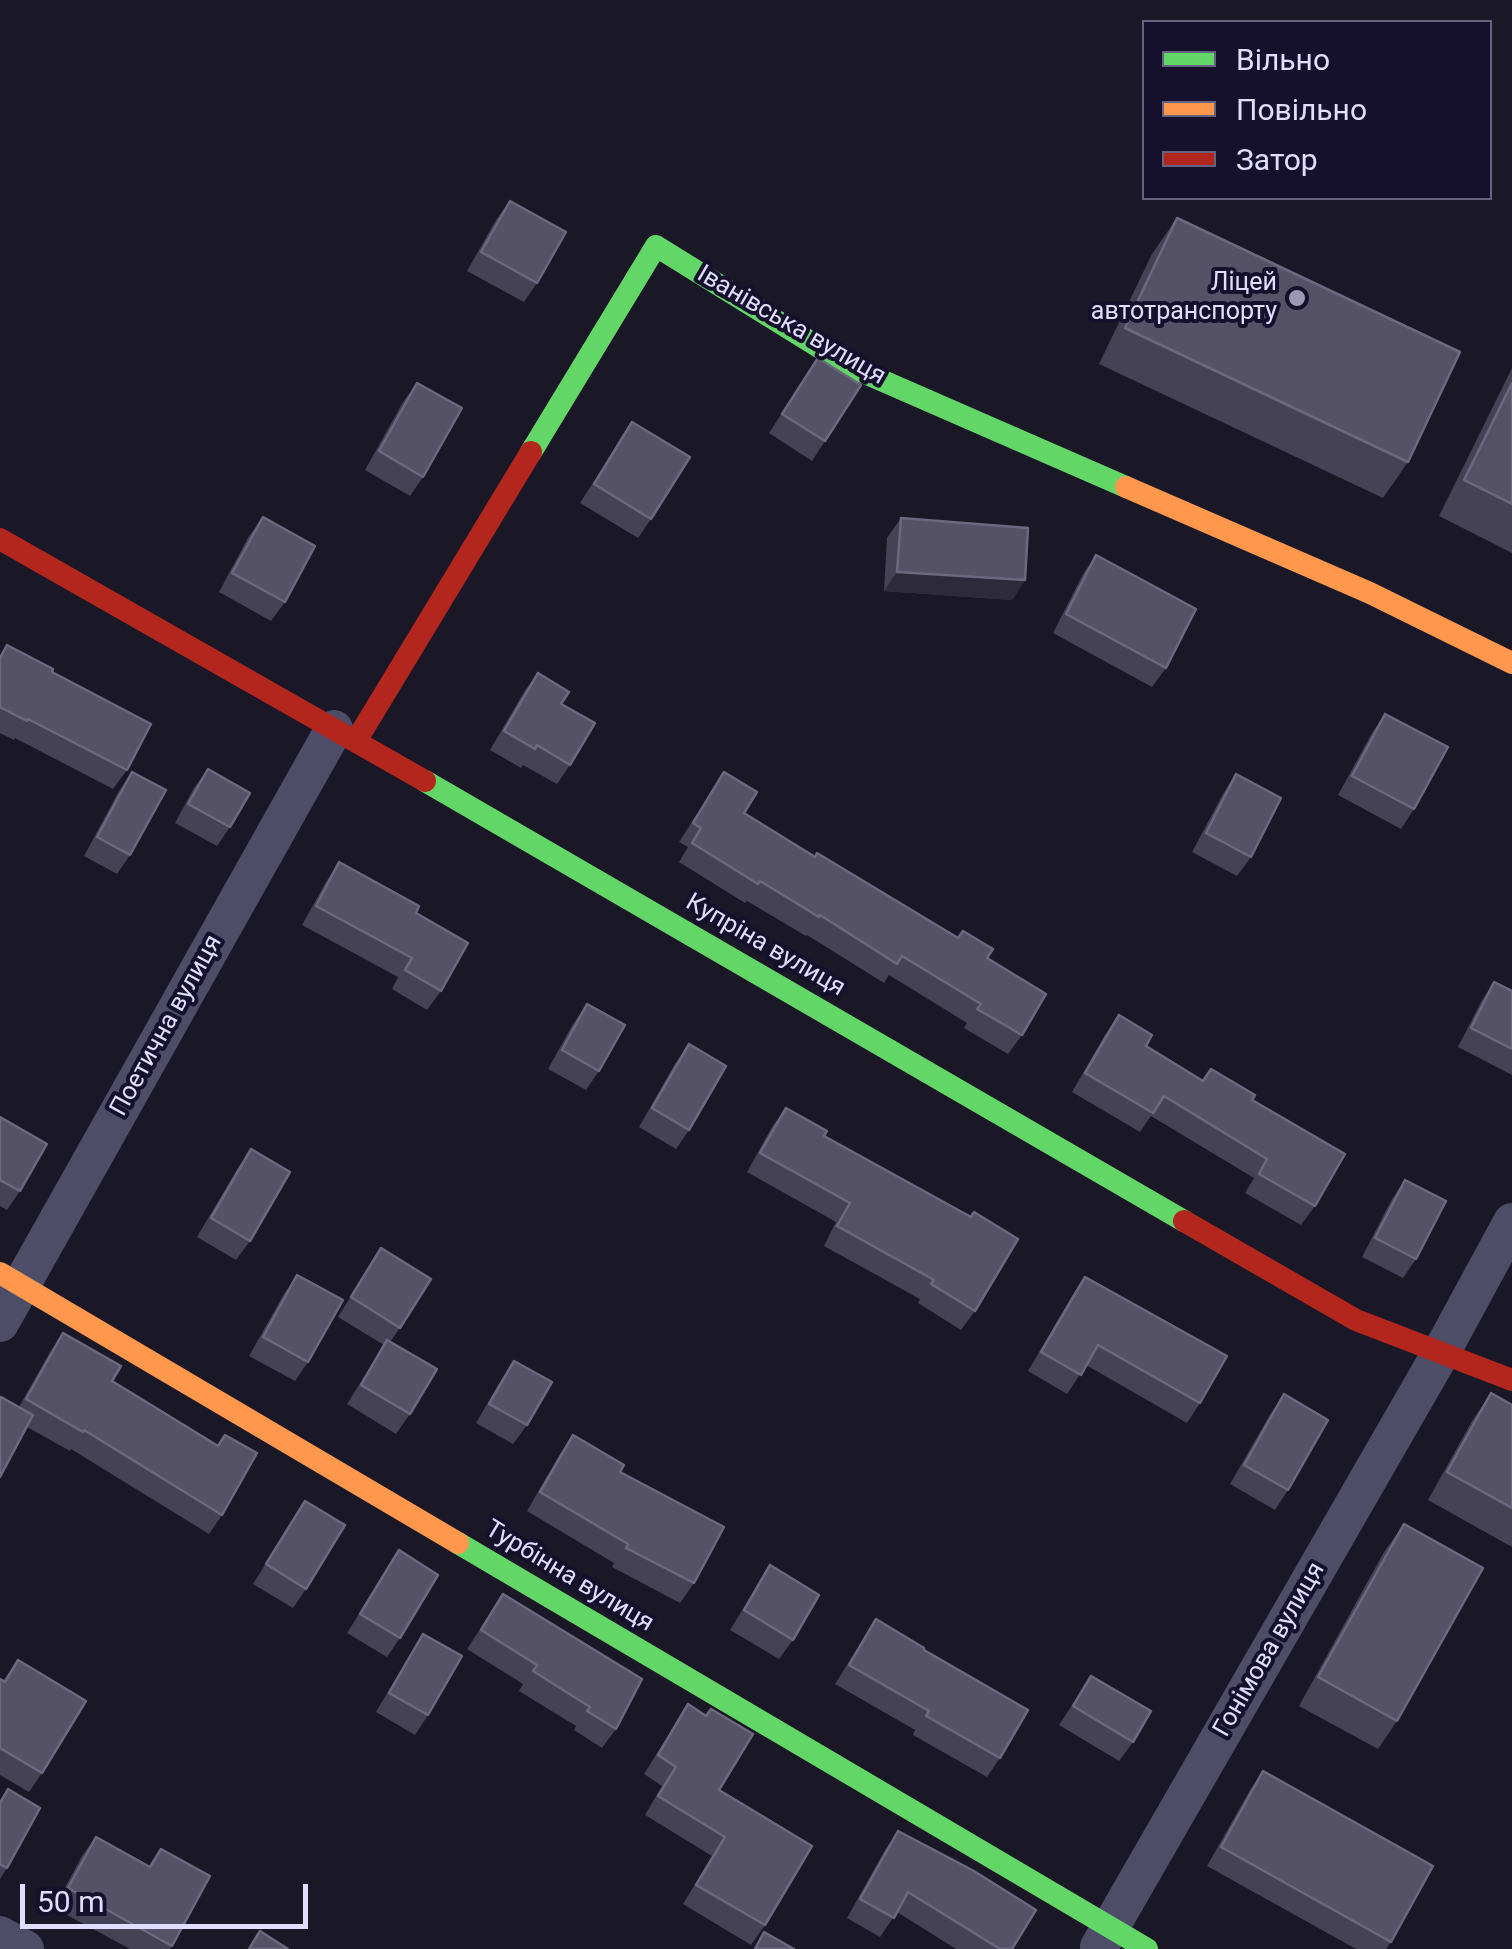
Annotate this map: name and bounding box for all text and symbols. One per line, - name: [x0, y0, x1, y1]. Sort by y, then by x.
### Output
- legend: [1142, 20, 1492, 200]
- text: Вільно: [1236, 42, 1330, 77]
- text: Повільно: [1236, 92, 1367, 127]
- text: Затор: [1236, 142, 1318, 177]
- street label: Іванівська вулиця: [691, 260, 891, 392]
- place label: Ліцей автотранспорту: [1091, 269, 1277, 328]
- marker: Ліцей автотранспорту: [1286, 287, 1308, 309]
- street label: Купріна вулиця: [680, 888, 850, 1004]
- street label: Поетична вулиця: [105, 930, 229, 1122]
- street label: Турбінна вулиця: [479, 1515, 659, 1639]
- street label: Гонімова вулиця: [1208, 1557, 1332, 1743]
- scale bar: [25, 1864, 312, 1926]
- text: 50 m: [37, 1884, 104, 1919]

